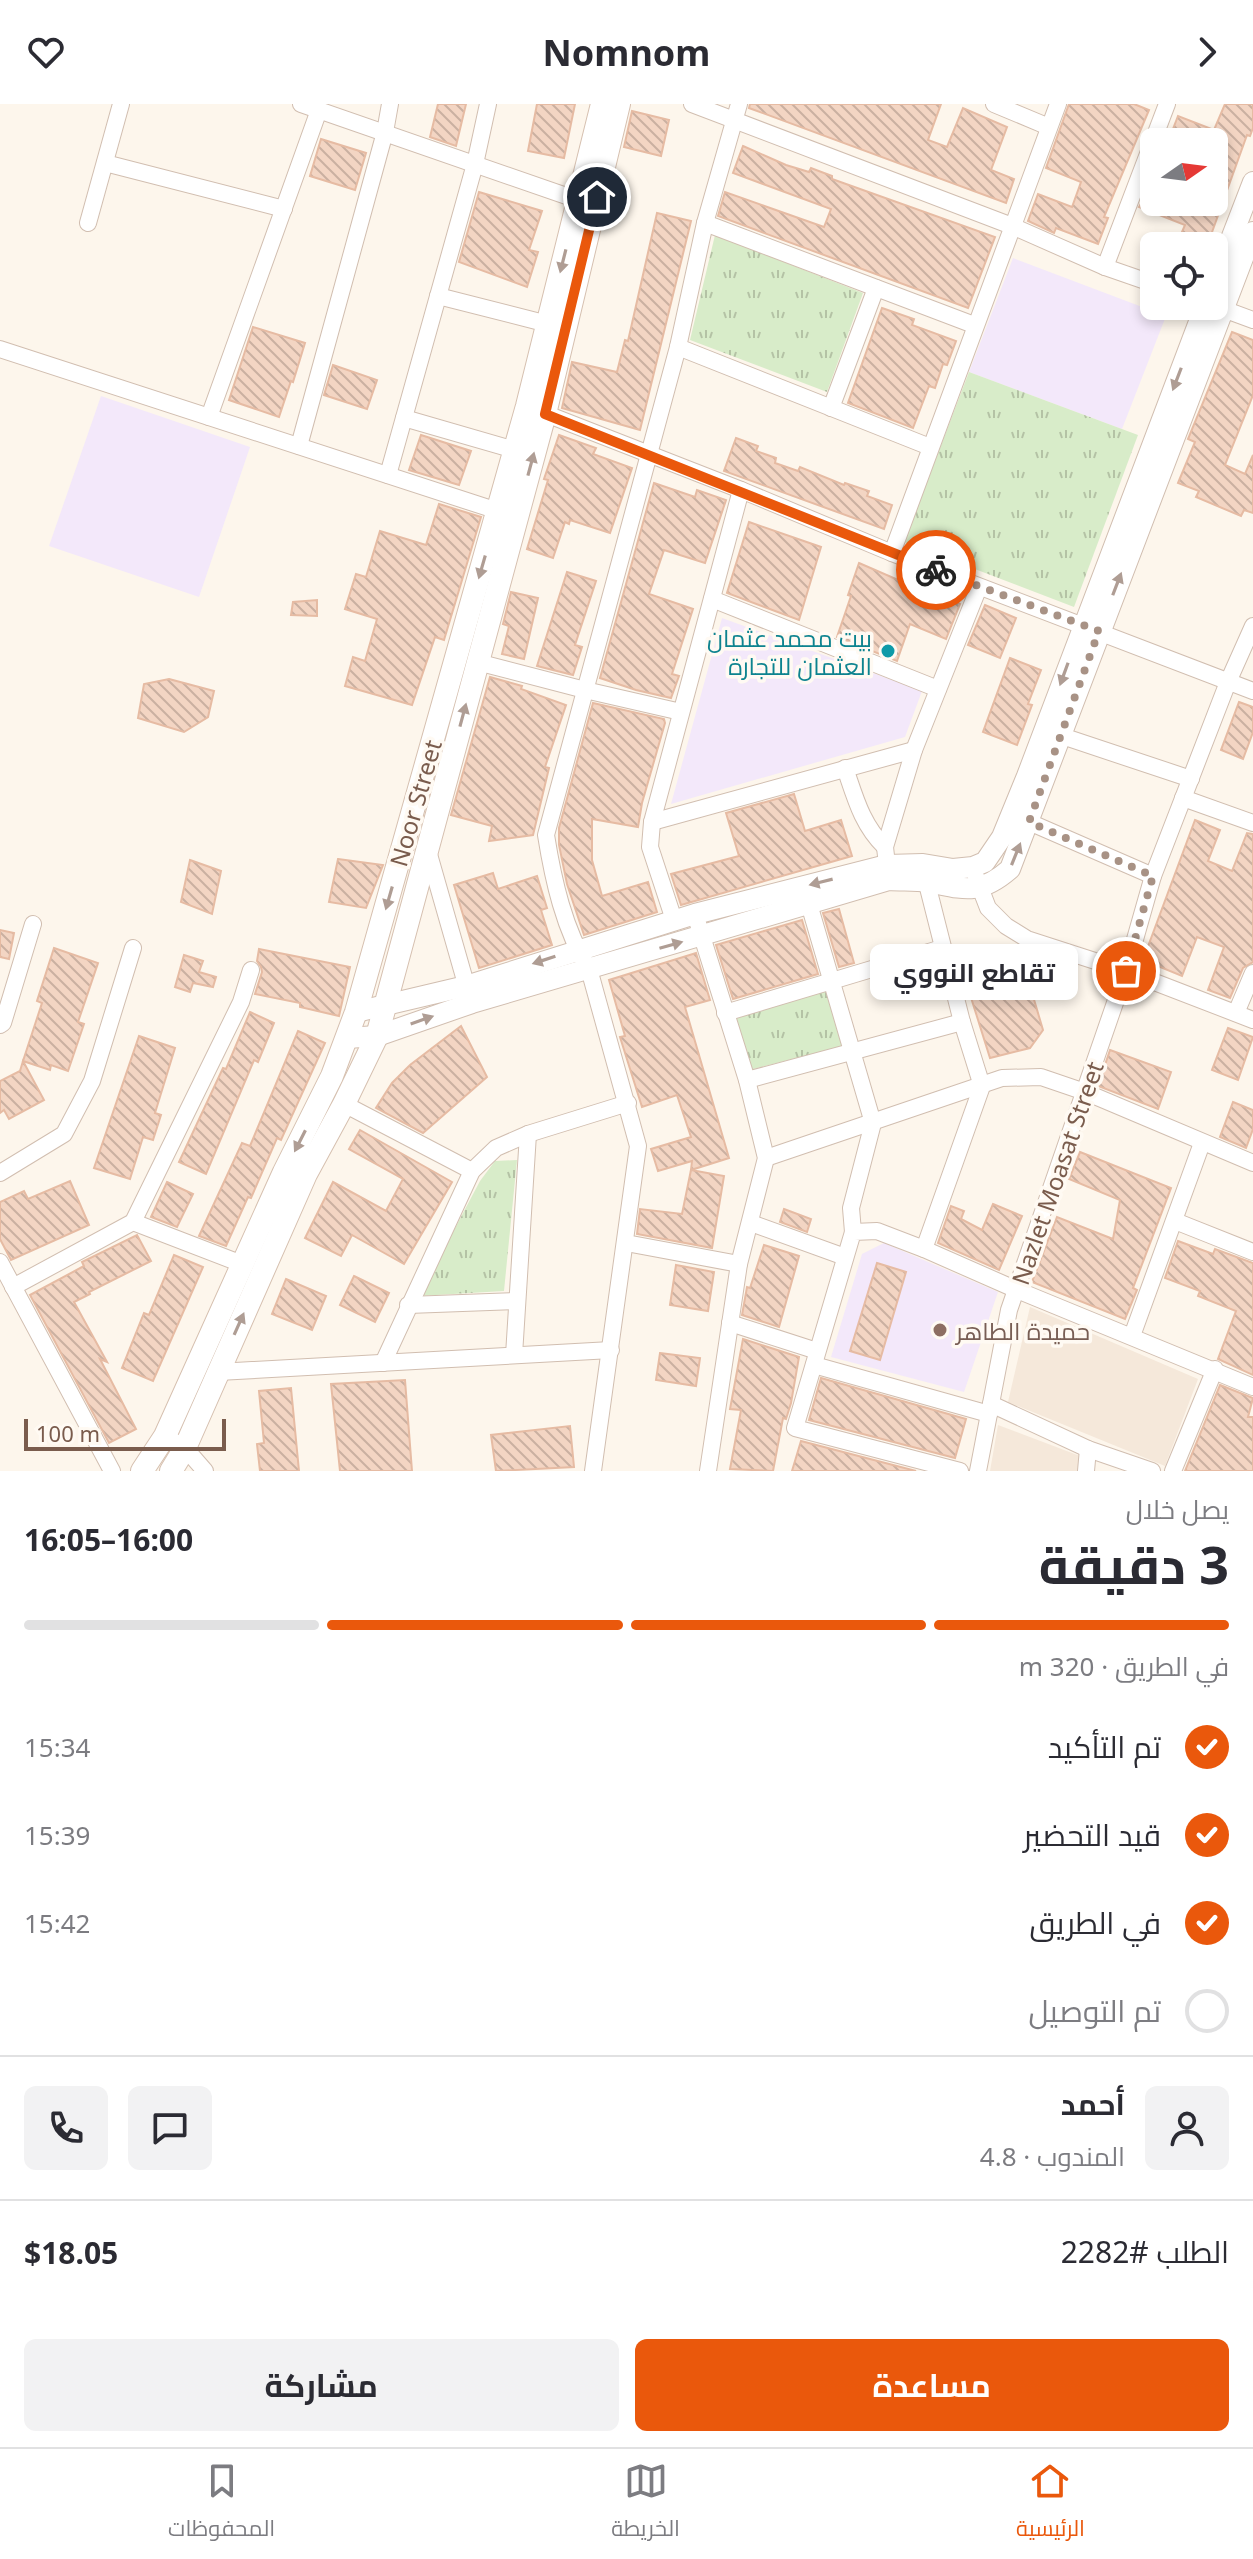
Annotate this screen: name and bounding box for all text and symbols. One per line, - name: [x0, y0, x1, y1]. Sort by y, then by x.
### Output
- text: Nomnom: [543, 28, 710, 77]
- icon: heart: [24, 30, 68, 74]
- icon: forward: [1185, 30, 1229, 74]
- north arrow: [1140, 128, 1228, 216]
- map controls: [1140, 128, 1228, 320]
- pin: [563, 163, 631, 231]
- icon: home: [575, 175, 619, 219]
- button: locate: [1140, 232, 1228, 320]
- one-way arrow: [557, 249, 569, 274]
- one-way arrow: [1170, 367, 1183, 391]
- one-way arrow: [525, 452, 538, 476]
- courier: [896, 530, 976, 610]
- icon: bike: [914, 548, 958, 592]
- one-way arrow: [475, 555, 488, 579]
- one-way arrow: [1111, 572, 1124, 596]
- place label: بيت محمد عثمان العثمان للتجارة: [707, 621, 872, 682]
- marker: بيت محمد عثمان العثمان للتجارة: [879, 642, 897, 660]
- one-way arrow: [1058, 662, 1070, 686]
- one-way arrow: [457, 703, 469, 728]
- street label: Noor Street: [381, 735, 449, 870]
- one-way arrow: [1010, 842, 1023, 866]
- one-way arrow: [809, 876, 834, 888]
- one-way arrow: [382, 885, 394, 910]
- pin: [1092, 937, 1160, 1005]
- one-way arrow: [658, 938, 683, 950]
- callout: تقاطع النووي: [870, 943, 1078, 999]
- icon: bag: [1104, 949, 1148, 993]
- one-way arrow: [532, 954, 556, 967]
- text: تقاطع النووي: [893, 954, 1055, 990]
- one-way arrow: [410, 1014, 434, 1026]
- street label: Nazlet Moasat Street: [1003, 1057, 1111, 1289]
- one-way arrow: [293, 1130, 307, 1153]
- one-way arrow: [232, 1313, 246, 1336]
- place label: حميدة الطاهر: [954, 1314, 1090, 1347]
- marker: حميدة الطاهر: [931, 1321, 949, 1339]
- scale bar: [24, 1415, 226, 1451]
- text: 100 m: [36, 1418, 100, 1448]
- text: يصل خلال: [1126, 1491, 1229, 1527]
- text: 16:00–16:05: [24, 1519, 193, 1560]
- text: 3 دقيقة: [1039, 1528, 1229, 1599]
- text: في الطريق · 320 m: [1019, 1648, 1229, 1684]
- icon: check: [1185, 1725, 1229, 1769]
- text: تم التأكيد: [1048, 1726, 1161, 1767]
- text: 15:34: [24, 1729, 90, 1765]
- icon: check: [1185, 1813, 1229, 1857]
- text: قيد التحضير: [1023, 1814, 1161, 1855]
- text: 15:39: [24, 1817, 90, 1853]
- icon: check: [1185, 1901, 1229, 1945]
- text: في الطريق: [1029, 1902, 1161, 1943]
- text: 15:42: [24, 1905, 90, 1941]
- text: تم التوصيل: [1029, 1990, 1161, 2031]
- text: أحمد: [1061, 2083, 1125, 2124]
- button: phone: [24, 2086, 108, 2170]
- button: chat: [128, 2086, 212, 2170]
- button: person: [1145, 2086, 1229, 2170]
- text: المندوب · 4.8: [980, 2138, 1125, 2174]
- text: الطلب #2282: [1061, 2231, 1229, 2272]
- text: $18.05: [24, 2232, 118, 2273]
- button: مشاركة: [24, 2339, 619, 2431]
- button: مساعدة: [635, 2339, 1229, 2431]
- tab: المحفوظات: [168, 2459, 275, 2549]
- tab: الخريطة: [611, 2459, 680, 2549]
- tab: الرئيسية: [1016, 2459, 1085, 2549]

